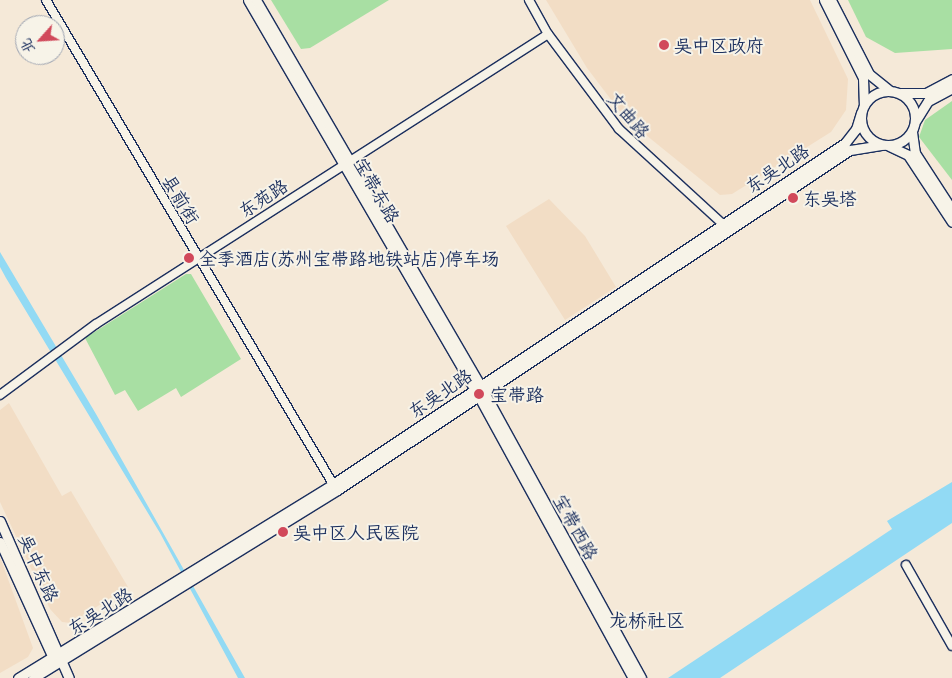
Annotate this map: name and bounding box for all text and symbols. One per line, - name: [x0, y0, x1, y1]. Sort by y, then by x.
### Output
- north arrow: [15, 15, 65, 65]
- place label: 吴中区政府: [674, 34, 764, 56]
- text: 北: [15, 36, 39, 57]
- marker: 吴中区政府: [658, 39, 670, 51]
- street label: 文曲路: [603, 87, 655, 143]
- street label: 东吴北路: [741, 139, 813, 197]
- street label: 宝带东路: [350, 153, 404, 227]
- street label: 县前街: [158, 170, 204, 228]
- street label: 东苑路: [234, 174, 292, 222]
- place label: 东吴塔: [803, 187, 857, 209]
- marker: 东吴塔: [787, 192, 799, 204]
- place label: 全季酒店(苏州宝带路地铁站店)停车场: [199, 247, 499, 269]
- marker: 全季酒店(苏州宝带路地铁站店)停车场: [183, 252, 195, 264]
- street label: 东吴北路: [404, 364, 476, 422]
- place label: 宝带路: [490, 383, 544, 405]
- marker: 宝带路: [472, 387, 486, 401]
- street label: 宝带西路: [549, 490, 603, 564]
- place label: 吴中区人民医院: [293, 521, 419, 543]
- marker: 吴中区人民医院: [277, 526, 289, 538]
- street label: 吴中东路: [14, 531, 64, 605]
- street label: 东吴北路: [64, 583, 136, 639]
- district label: 龙桥社区: [609, 609, 685, 631]

